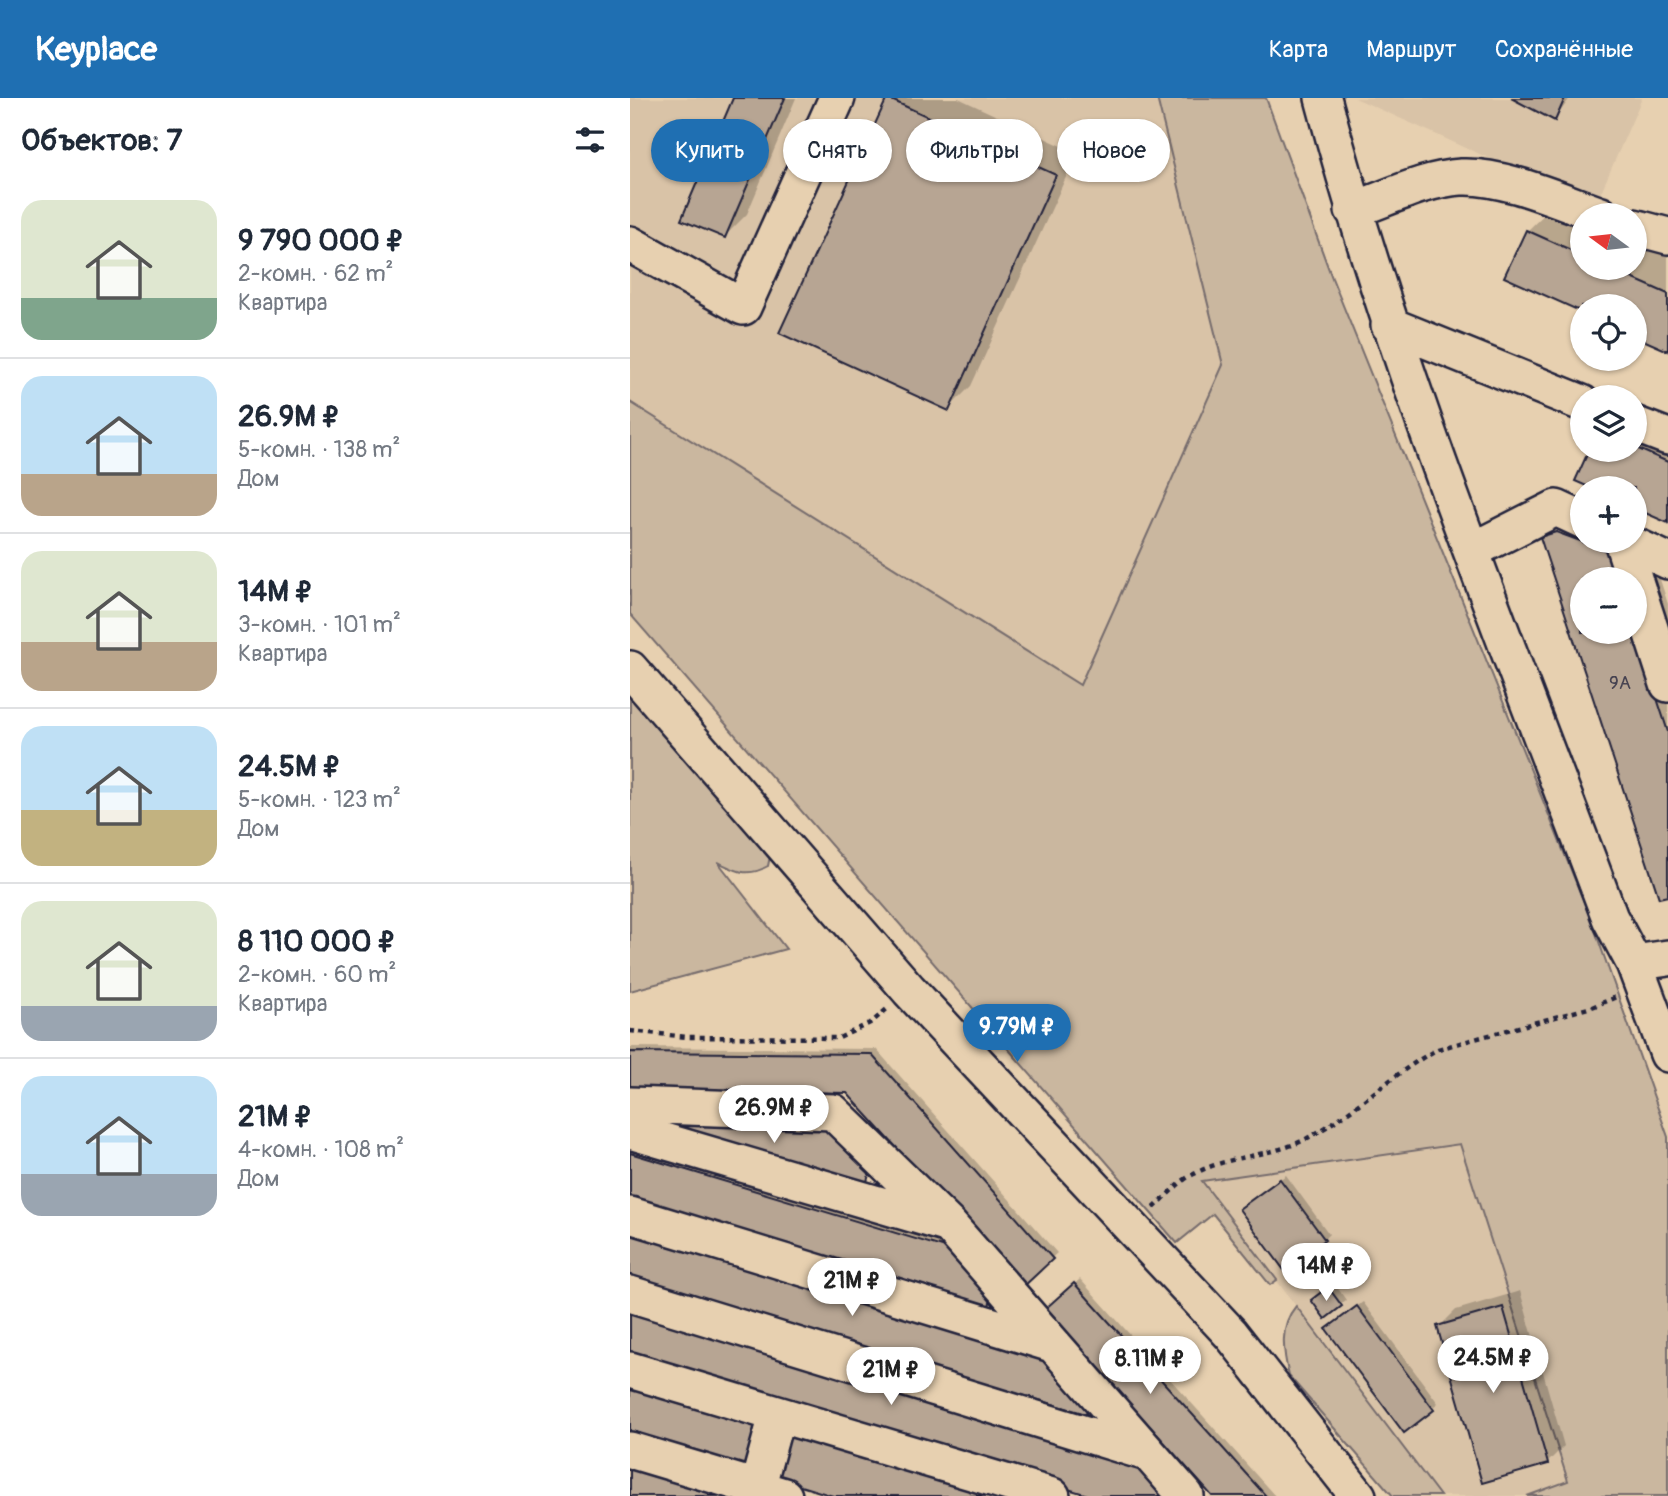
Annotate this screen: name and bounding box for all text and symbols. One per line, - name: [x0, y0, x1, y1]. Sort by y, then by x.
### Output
- text: Keyplace: [35, 29, 157, 70]
- text: Карта: [1269, 35, 1328, 64]
- text: Маршрут: [1366, 35, 1457, 64]
- text: Сохранённые: [1495, 35, 1633, 64]
- chip: Купить: [651, 119, 769, 182]
- chip: Снять: [783, 119, 892, 182]
- chip: Фильтры: [906, 119, 1043, 182]
- chip: Новое: [1057, 119, 1170, 182]
- icon: filters: [571, 121, 609, 159]
- text: Объектов: 7: [21, 122, 182, 159]
- north arrow: [1570, 203, 1647, 280]
- map controls: [1570, 203, 1647, 644]
- text: 9 790 000 ₽: [238, 222, 404, 259]
- icon: home: [77, 228, 161, 312]
- text: 2-комн. · 62 m²: [238, 259, 393, 288]
- text: Квартира: [238, 288, 327, 317]
- button: locate: [1570, 294, 1647, 371]
- button: layers: [1570, 385, 1647, 462]
- text: 26.9M ₽: [238, 398, 340, 435]
- icon: home: [77, 404, 161, 488]
- text: 5-комн. · 138 m²: [238, 435, 400, 464]
- text: Дом: [238, 464, 279, 493]
- button: +: [1570, 476, 1647, 553]
- button: −: [1570, 567, 1647, 644]
- text: 14M ₽: [238, 573, 313, 610]
- icon: home: [77, 579, 161, 663]
- text: 3-комн. · 101 m²: [238, 610, 401, 639]
- text: Квартира: [238, 639, 327, 668]
- house number: 9А: [1609, 671, 1631, 695]
- text: 24.5M ₽: [238, 748, 341, 785]
- icon: home: [77, 754, 161, 838]
- text: 5-комн. · 123 m²: [238, 785, 401, 814]
- text: Дом: [238, 814, 279, 843]
- text: 8 110 000 ₽: [238, 923, 396, 960]
- icon: home: [77, 929, 161, 1013]
- text: 2-комн. · 60 m²: [238, 960, 396, 989]
- text: Квартира: [238, 989, 327, 1018]
- pin: 9.79M ₽: [952, 1004, 1082, 1064]
- text: 9.79M ₽: [979, 1012, 1055, 1041]
- pin: 26.9M ₽: [709, 1086, 839, 1145]
- text: 26.9M ₽: [735, 1093, 813, 1122]
- text: 21M ₽: [238, 1098, 313, 1135]
- icon: home: [77, 1104, 161, 1188]
- text: 4-комн. · 108 m²: [238, 1135, 404, 1164]
- text: Дом: [238, 1164, 279, 1193]
- pin: 14M ₽: [1277, 1244, 1375, 1303]
- text: 14M ₽: [1297, 1251, 1355, 1280]
- pin: 21M ₽: [803, 1258, 901, 1318]
- text: 21M ₽: [823, 1266, 881, 1295]
- pin: 8.11M ₽: [1085, 1336, 1215, 1396]
- pin: 24.5M ₽: [1428, 1336, 1558, 1395]
- text: 24.5M ₽: [1453, 1343, 1533, 1372]
- text: 8.11M ₽: [1115, 1344, 1185, 1373]
- pin: 21M ₽: [842, 1348, 940, 1407]
- text: 21M ₽: [862, 1355, 920, 1384]

